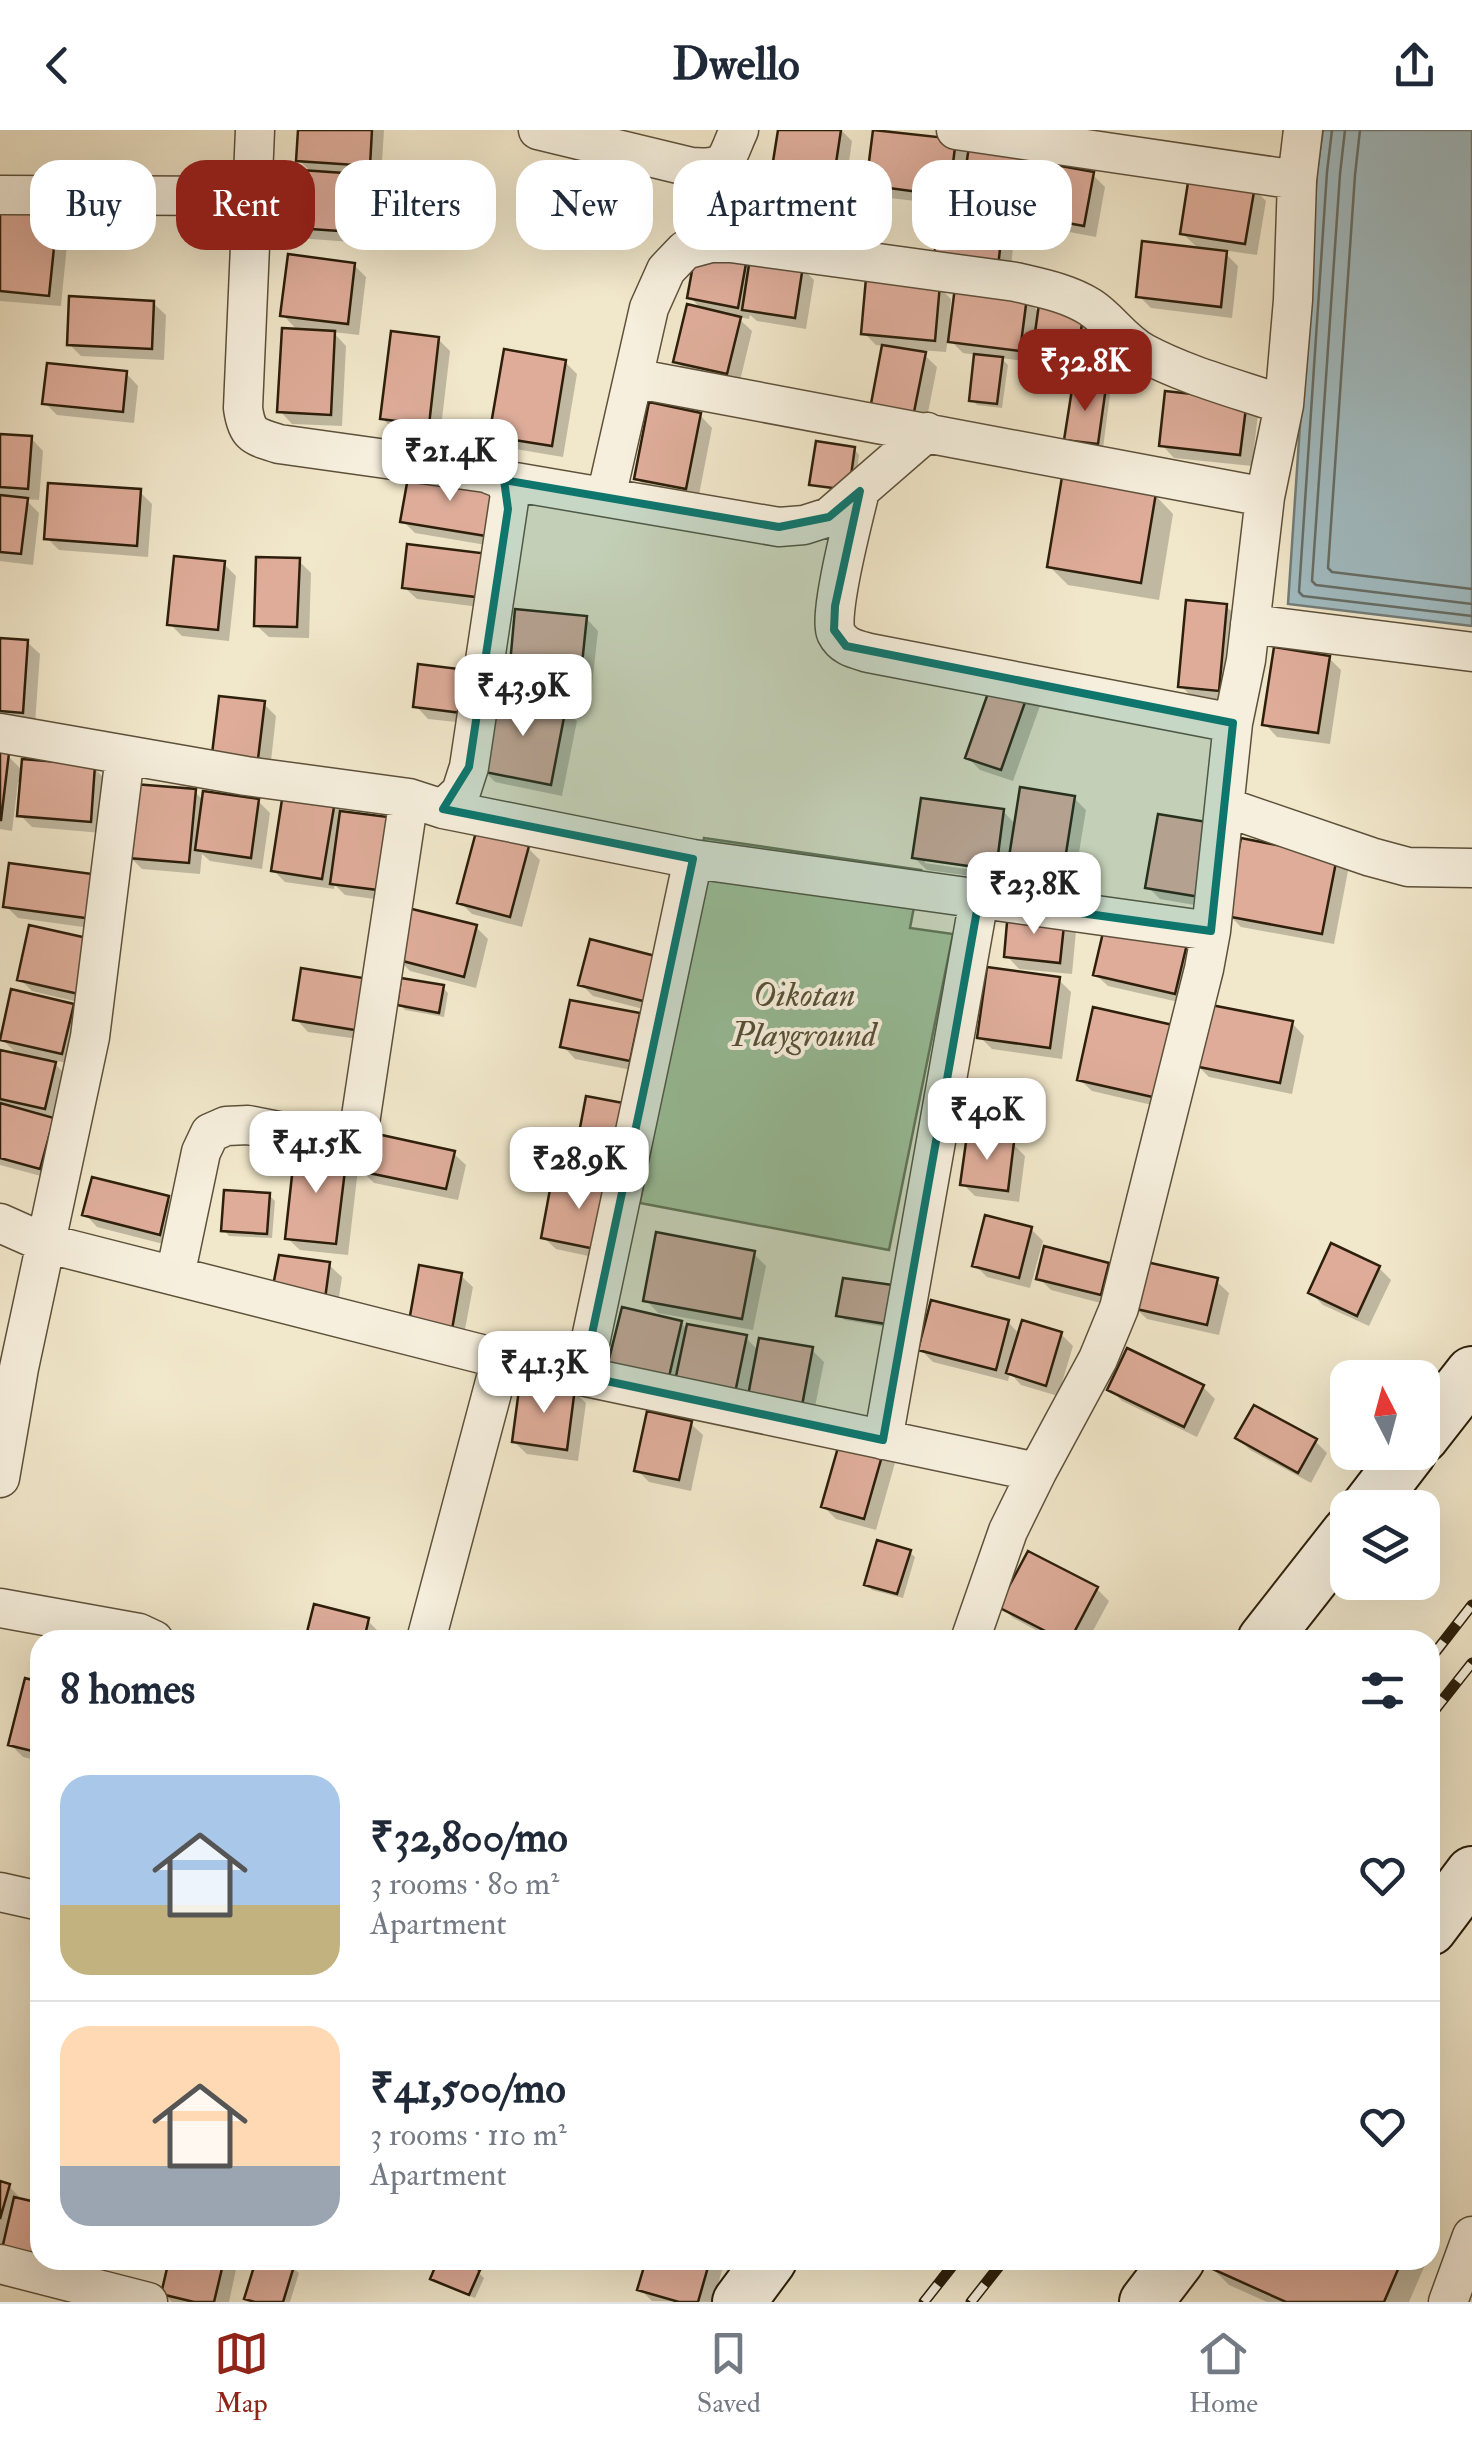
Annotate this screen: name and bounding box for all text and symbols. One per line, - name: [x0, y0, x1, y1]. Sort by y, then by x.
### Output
- text: Dwello: [672, 37, 800, 93]
- icon: back: [30, 38, 85, 93]
- icon: share: [1387, 38, 1442, 93]
- chip: Buy: [30, 160, 156, 250]
- chip: Rent: [176, 160, 315, 250]
- chip: Filters: [335, 160, 496, 250]
- chip: New: [516, 160, 653, 250]
- chip: Apartment: [673, 160, 892, 250]
- chip: House: [912, 160, 1072, 250]
- pin: ₹32.8K: [1004, 329, 1166, 414]
- text: ₹32.8K: [1040, 341, 1130, 381]
- pin: ₹21.4K: [369, 419, 531, 504]
- text: ₹21.4K: [404, 431, 496, 471]
- pin: ₹43.9K: [442, 654, 604, 739]
- text: ₹43.9K: [477, 666, 569, 706]
- pin: ₹23.8K: [953, 852, 1115, 937]
- text: ₹23.8K: [989, 864, 1079, 904]
- park label: Oikotan Playground: [731, 973, 879, 1057]
- pin: ₹40K: [928, 1078, 1046, 1163]
- text: ₹40K: [950, 1090, 1024, 1130]
- pin: ₹41.5K: [235, 1111, 397, 1196]
- text: ₹41.5K: [271, 1123, 361, 1163]
- pin: ₹28.9K: [498, 1127, 660, 1212]
- text: ₹28.9K: [532, 1139, 626, 1179]
- pin: ₹41.3K: [463, 1331, 625, 1416]
- text: ₹41.3K: [500, 1343, 588, 1383]
- north arrow: [1330, 1360, 1440, 1470]
- map controls: [1330, 1360, 1440, 1600]
- button: layers: [1330, 1490, 1440, 1600]
- icon: filters: [1355, 1663, 1410, 1718]
- text: 8 homes: [60, 1664, 195, 1716]
- text: ₹32,800/mo: [370, 1812, 568, 1864]
- icon: home: [140, 1815, 260, 1935]
- icon: heart: [1355, 1848, 1410, 1903]
- text: 3 rooms · 80 m²: [370, 1864, 559, 1904]
- text: Apartment: [370, 1904, 507, 1944]
- text: ₹41,500/mo: [370, 2063, 566, 2115]
- icon: home: [140, 2066, 260, 2186]
- icon: heart: [1355, 2099, 1410, 2154]
- text: 3 rooms · 110 m²: [370, 2115, 567, 2155]
- text: Apartment: [370, 2155, 507, 2195]
- tab: Map: [214, 2326, 269, 2421]
- tab: Saved: [697, 2326, 761, 2421]
- tab: Home: [1189, 2326, 1258, 2421]

